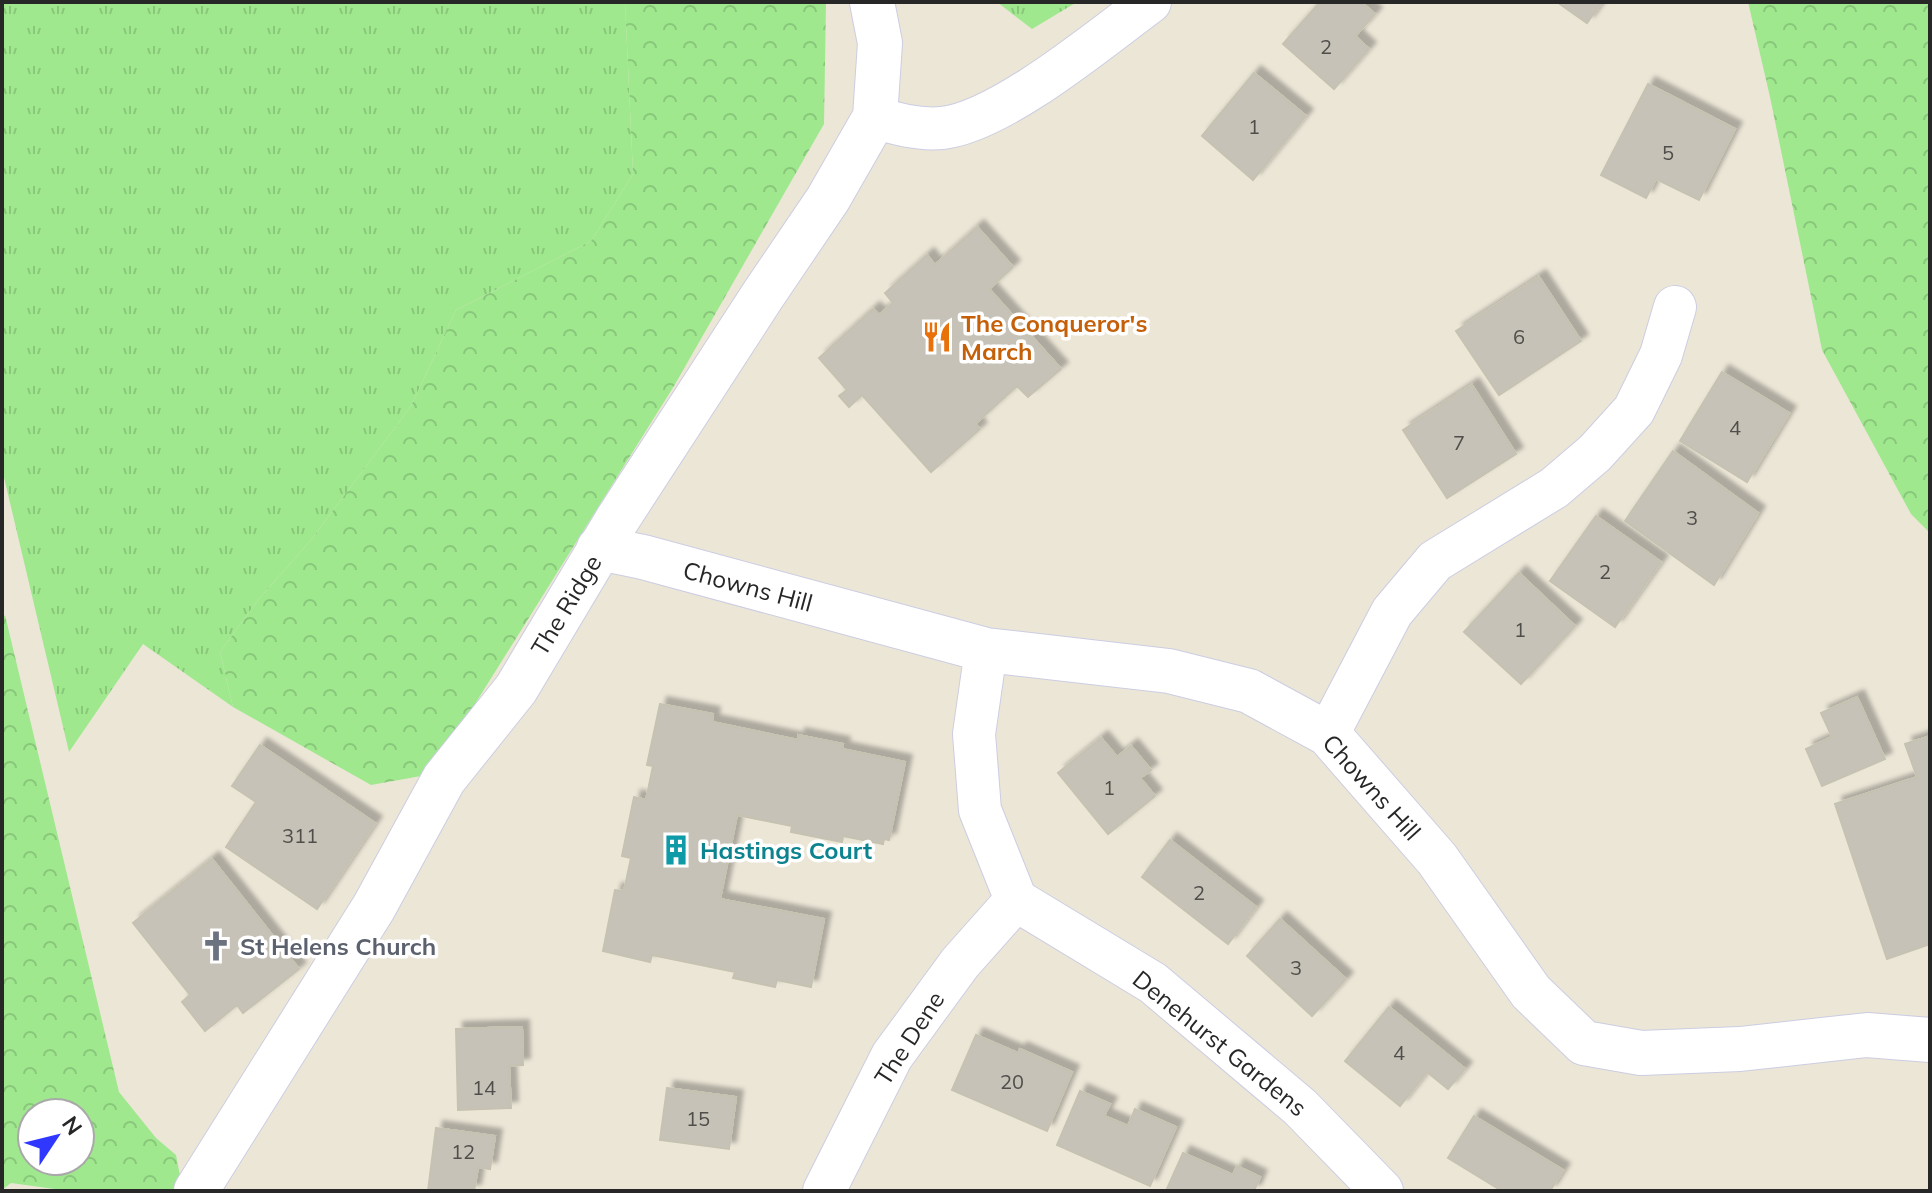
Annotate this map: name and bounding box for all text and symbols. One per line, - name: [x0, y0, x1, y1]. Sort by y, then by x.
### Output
- house number: 2: [1320, 34, 1332, 59]
- house number: 1: [1248, 114, 1260, 139]
- house number: 5: [1662, 140, 1674, 165]
- place label: The Conqueror's March: [961, 308, 1147, 366]
- restaurant icon: The Conqueror's March: [920, 320, 954, 354]
- house number: 6: [1513, 324, 1525, 349]
- house number: 4: [1729, 415, 1741, 440]
- house number: 7: [1453, 430, 1465, 455]
- house number: 3: [1686, 505, 1698, 530]
- street label: The Ridge: [524, 549, 608, 661]
- street label: Chowns Hill: [680, 554, 816, 618]
- house number: 2: [1599, 559, 1611, 584]
- house number: 1: [1514, 617, 1526, 642]
- street label: Chowns Hill: [1316, 728, 1428, 846]
- house number: 1: [1103, 775, 1115, 800]
- house number: 311: [282, 823, 318, 848]
- building icon: Hastings Court: [659, 833, 693, 867]
- place label: Hastings Court: [700, 835, 872, 865]
- house number: 2: [1193, 880, 1205, 905]
- church icon: St Helens Church: [199, 929, 233, 963]
- place label: St Helens Church: [240, 931, 436, 961]
- house number: 3: [1290, 955, 1302, 980]
- street label: Denehurst Gardens: [1127, 964, 1313, 1122]
- street label: The Dene: [868, 985, 950, 1091]
- house number: 4: [1393, 1040, 1405, 1065]
- house number: 20: [1000, 1069, 1024, 1094]
- house number: 14: [472, 1075, 496, 1100]
- north arrow: [16, 1097, 96, 1177]
- house number: 15: [686, 1106, 710, 1131]
- text: N: [56, 1111, 89, 1140]
- house number: 12: [451, 1139, 475, 1164]

